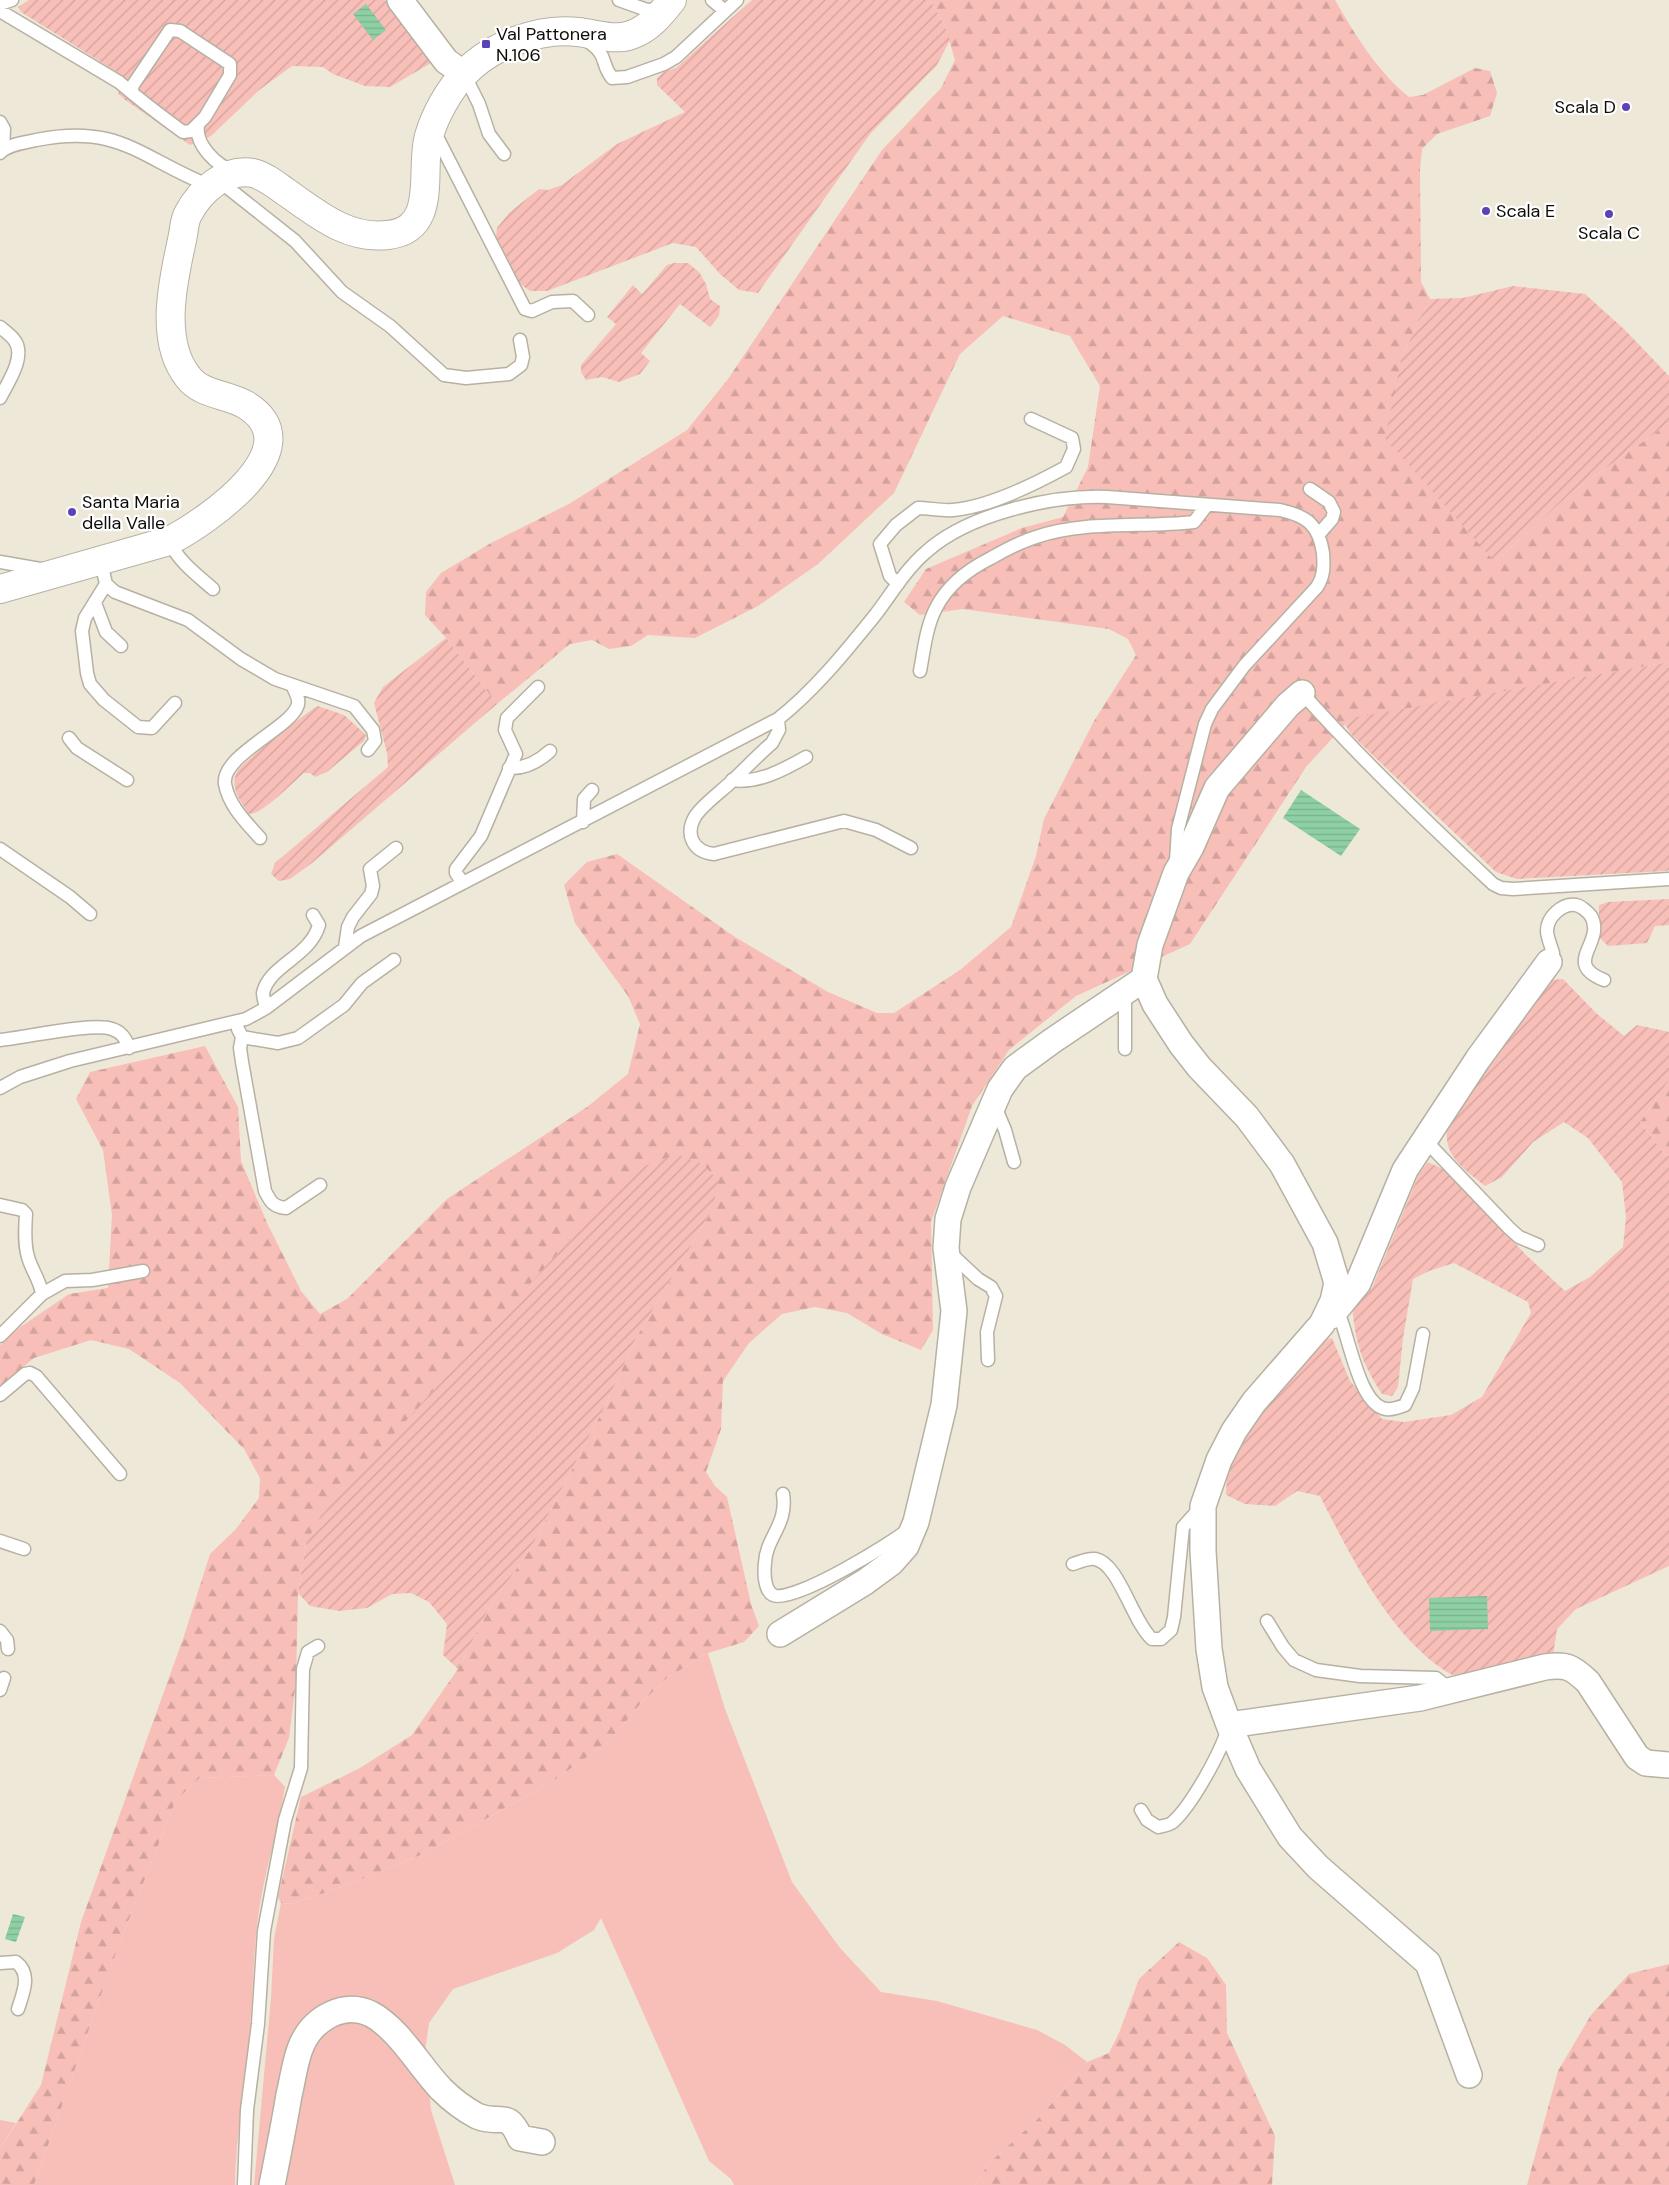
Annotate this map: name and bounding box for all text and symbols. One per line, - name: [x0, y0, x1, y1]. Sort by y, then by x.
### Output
- place label: Val Pattonera N.106: [496, 22, 607, 67]
- marker: Val Pattonera N.106: [480, 38, 492, 50]
- place label: Scala D: [1554, 95, 1616, 119]
- marker: Scala D: [1620, 101, 1632, 113]
- place label: Scala E: [1496, 199, 1555, 223]
- marker: Scala E: [1480, 205, 1492, 217]
- marker: Scala C: [1603, 208, 1615, 220]
- place label: Scala C: [1578, 221, 1640, 245]
- place label: Santa Maria della Valle: [82, 490, 180, 535]
- marker: Santa Maria della Valle: [66, 506, 78, 518]

